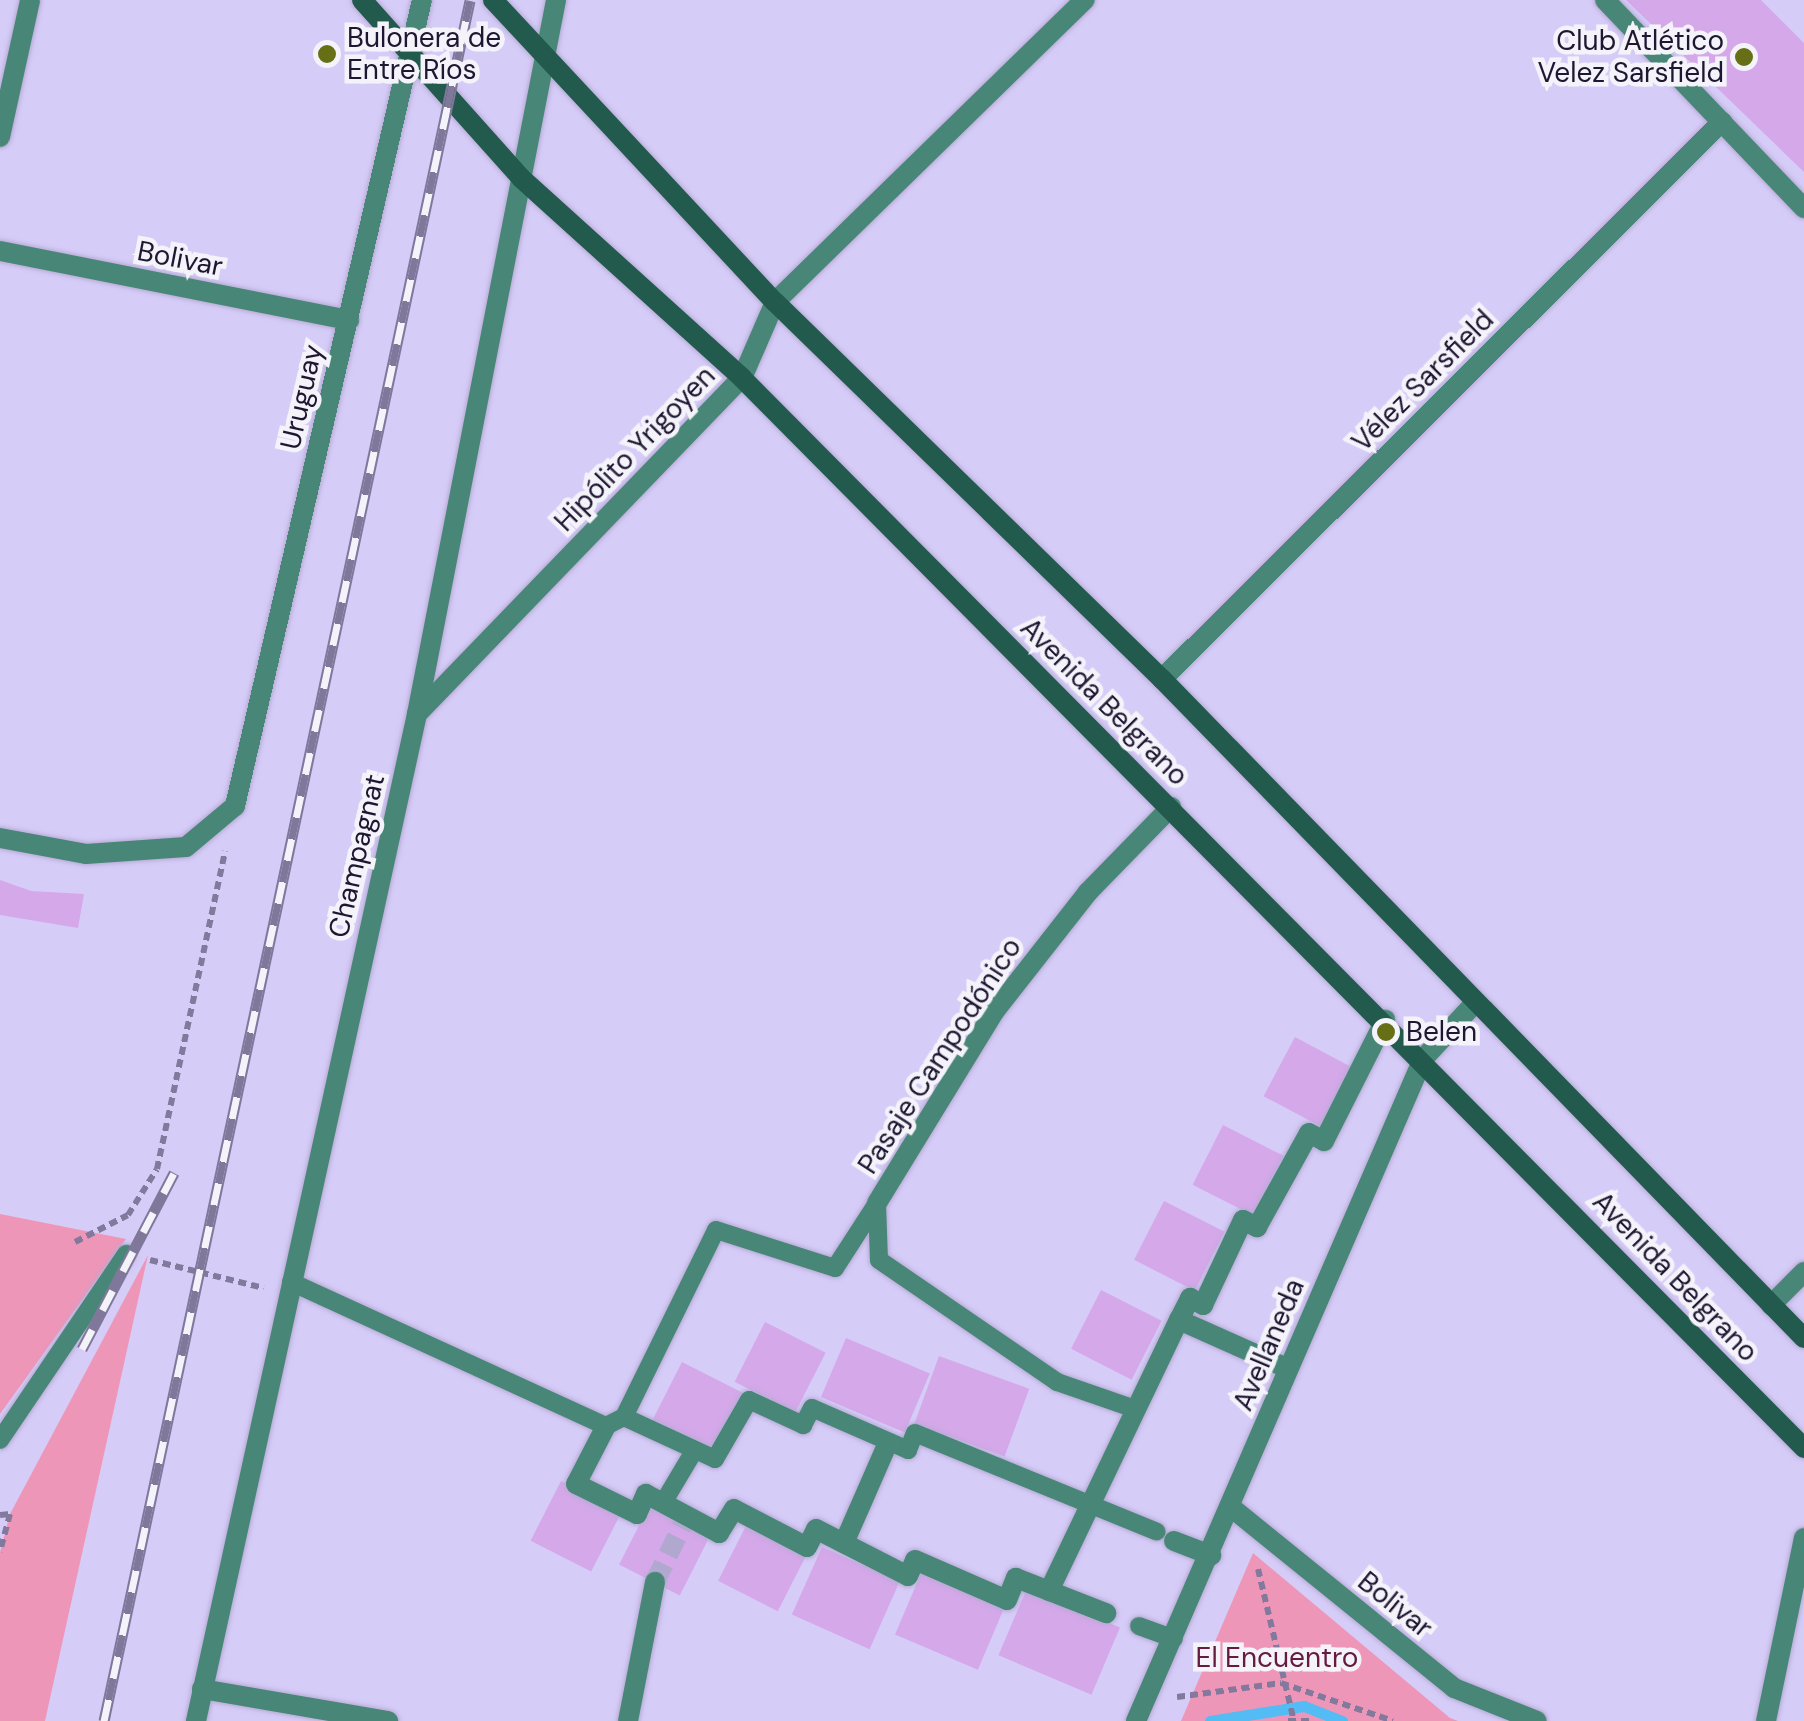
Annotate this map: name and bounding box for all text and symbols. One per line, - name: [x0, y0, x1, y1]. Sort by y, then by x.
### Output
- place label: Bulonera de Entre Ríos: [347, 21, 501, 87]
- place label: Club Atlético Velez Sarsfield: [1537, 24, 1724, 90]
- marker: Bulonera de Entre Ríos: [316, 43, 338, 65]
- marker: Club Atlético Velez Sarsfield: [1733, 46, 1755, 68]
- street label: Bolivar: [135, 234, 225, 284]
- street label: Vélez Sarsfield: [1345, 303, 1501, 459]
- street label: Uruguay: [274, 341, 330, 453]
- street label: Hipólito Yrigoyen: [548, 359, 722, 539]
- street label: Avenida Belgrano: [1013, 611, 1195, 793]
- street label: Champagnat: [322, 771, 392, 941]
- street label: Pasaje Campodónico: [851, 932, 1029, 1180]
- place label: Belen: [1406, 1015, 1477, 1049]
- marker: Belen: [1375, 1021, 1397, 1043]
- street label: Avenida Belgrano: [1585, 1185, 1765, 1369]
- street label: Avellaneda: [1226, 1274, 1312, 1416]
- street label: Bolivar: [1351, 1565, 1439, 1645]
- park label: El Encuentro: [1196, 1641, 1358, 1675]

